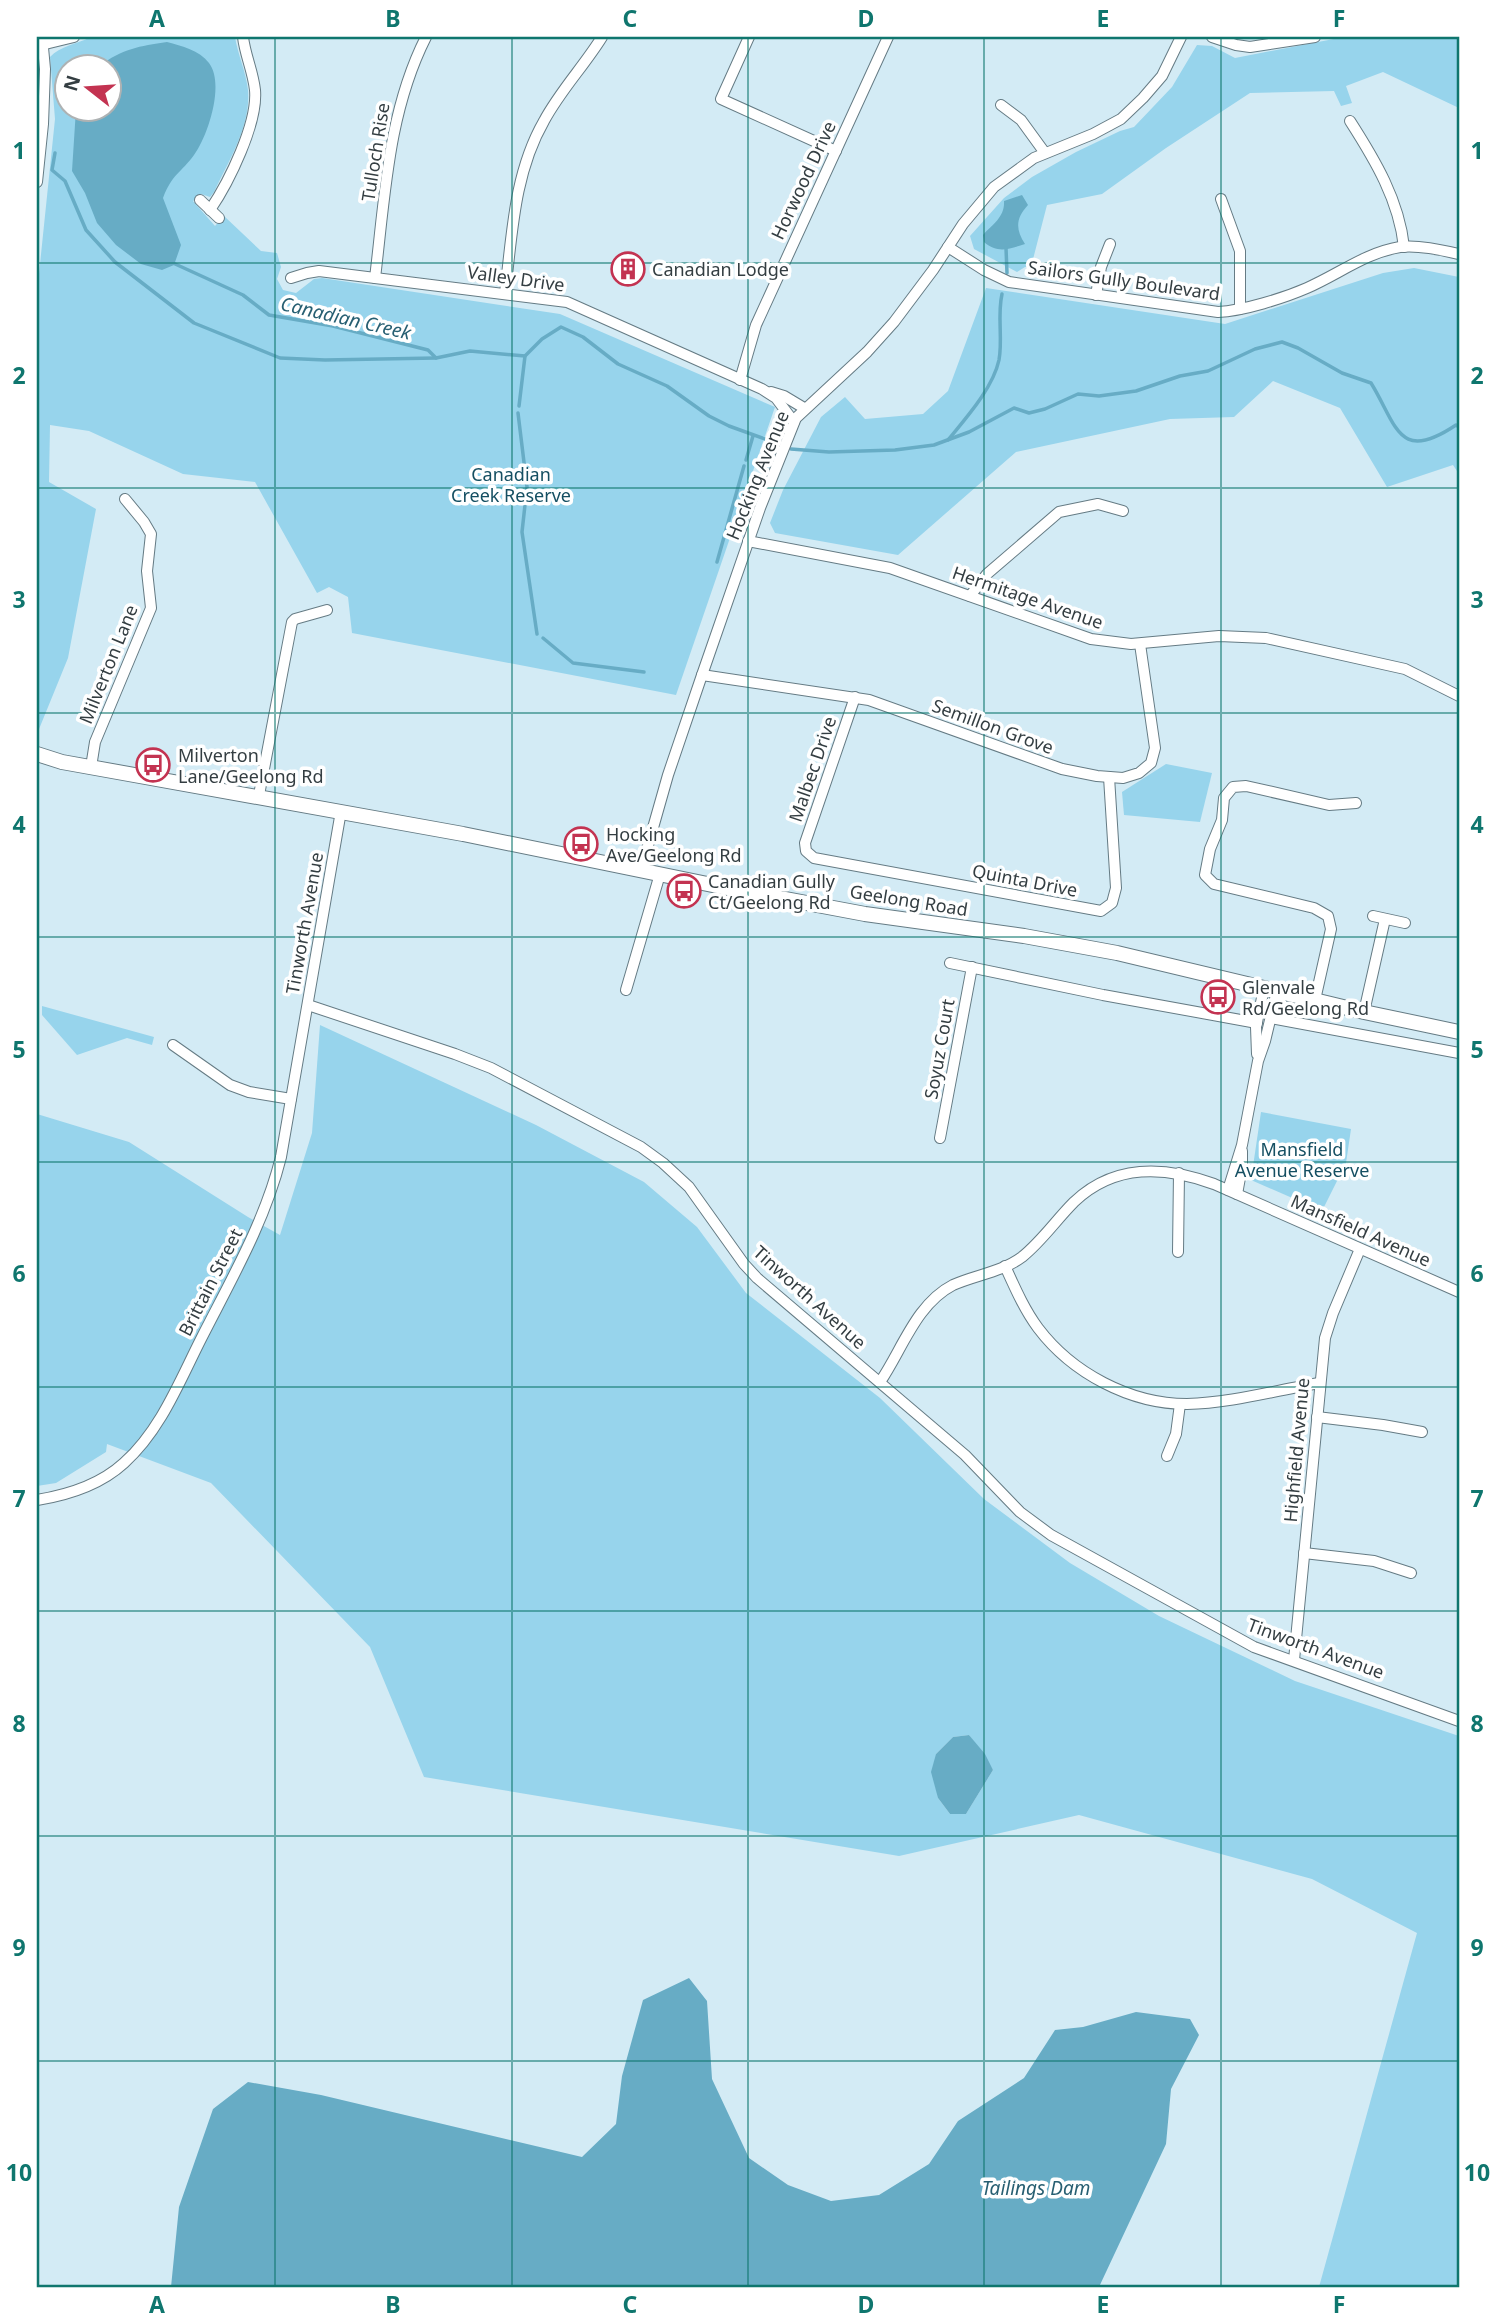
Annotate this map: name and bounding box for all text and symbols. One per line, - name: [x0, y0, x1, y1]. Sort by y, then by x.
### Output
- text: A: [149, 2, 165, 34]
- text: B: [385, 2, 401, 34]
- text: C: [623, 2, 638, 34]
- text: D: [858, 2, 874, 34]
- text: E: [1097, 2, 1109, 34]
- text: F: [1333, 2, 1345, 34]
- north arrow: [52, 52, 122, 122]
- text: N: [57, 72, 86, 94]
- street label: Tulloch Rise: [355, 101, 395, 203]
- street label: Horwood Drive: [765, 117, 841, 243]
- text: 1: [12, 134, 26, 166]
- text: 1: [1470, 134, 1484, 166]
- building icon: Canadian Lodge: [609, 250, 647, 288]
- street label: Sailors Gully Boulevard: [1026, 255, 1222, 305]
- place label: Canadian Lodge: [652, 257, 789, 281]
- street label: Valley Drive: [466, 259, 566, 297]
- water label: Canadian Creek: [278, 290, 414, 346]
- text: 2: [12, 359, 26, 391]
- text: 2: [1470, 359, 1484, 391]
- street label: Hocking Avenue: [720, 407, 794, 543]
- park label: Canadian Creek Reserve: [451, 462, 571, 507]
- street label: Hermitage Avenue: [949, 560, 1107, 634]
- text: 3: [12, 583, 26, 615]
- text: 3: [1470, 583, 1484, 615]
- street label: Milverton Lane: [73, 601, 143, 727]
- street label: Semillon Grove: [929, 693, 1057, 759]
- street label: Malbec Drive: [783, 713, 841, 825]
- place label: Milverton Lane/Geelong Rd: [178, 743, 324, 788]
- bus stop icon: Milverton Lane/Geelong Rd: [134, 746, 172, 784]
- text: 4: [12, 808, 26, 840]
- text: 4: [1470, 808, 1484, 840]
- place label: Hocking Ave/Geelong Rd: [606, 822, 742, 867]
- bus stop icon: Hocking Ave/Geelong Rd: [562, 825, 600, 863]
- street label: Tinworth Avenue: [280, 850, 328, 996]
- street label: Quinta Drive: [970, 858, 1080, 902]
- place label: Canadian Gully Ct/Geelong Rd: [708, 869, 836, 914]
- bus stop icon: Canadian Gully Ct/Geelong Rd: [665, 872, 703, 910]
- street label: Geelong Road: [848, 879, 970, 921]
- place label: Glenvale Rd/Geelong Rd: [1242, 975, 1369, 1020]
- bus stop icon: Glenvale Rd/Geelong Rd: [1199, 978, 1237, 1016]
- street label: Soyuz Court: [918, 997, 960, 1101]
- text: 5: [12, 1033, 26, 1065]
- text: 5: [1470, 1033, 1484, 1065]
- park label: Mansfield Avenue Reserve: [1235, 1137, 1369, 1182]
- street label: Mansfield Avenue: [1287, 1188, 1435, 1272]
- street label: Brittain Street: [173, 1224, 248, 1340]
- street label: Tinworth Avenue: [749, 1240, 871, 1354]
- text: 6: [12, 1257, 26, 1289]
- text: 6: [1470, 1257, 1484, 1289]
- street label: Highfield Avenue: [1278, 1377, 1314, 1523]
- text: 7: [12, 1482, 26, 1514]
- text: 7: [1470, 1482, 1484, 1514]
- street label: Tinworth Avenue: [1244, 1612, 1388, 1684]
- text: 8: [12, 1707, 26, 1739]
- text: 8: [1470, 1707, 1484, 1739]
- text: 9: [12, 1931, 26, 1963]
- text: 9: [1470, 1931, 1484, 1963]
- text: 10: [6, 2156, 32, 2188]
- text: 10: [1464, 2156, 1490, 2188]
- water label: Tailings Dam: [982, 2175, 1090, 2201]
- text: A: [149, 2288, 165, 2320]
- text: B: [385, 2288, 401, 2320]
- text: C: [623, 2288, 638, 2320]
- text: D: [858, 2288, 874, 2320]
- text: E: [1097, 2288, 1109, 2320]
- text: F: [1333, 2288, 1345, 2320]

